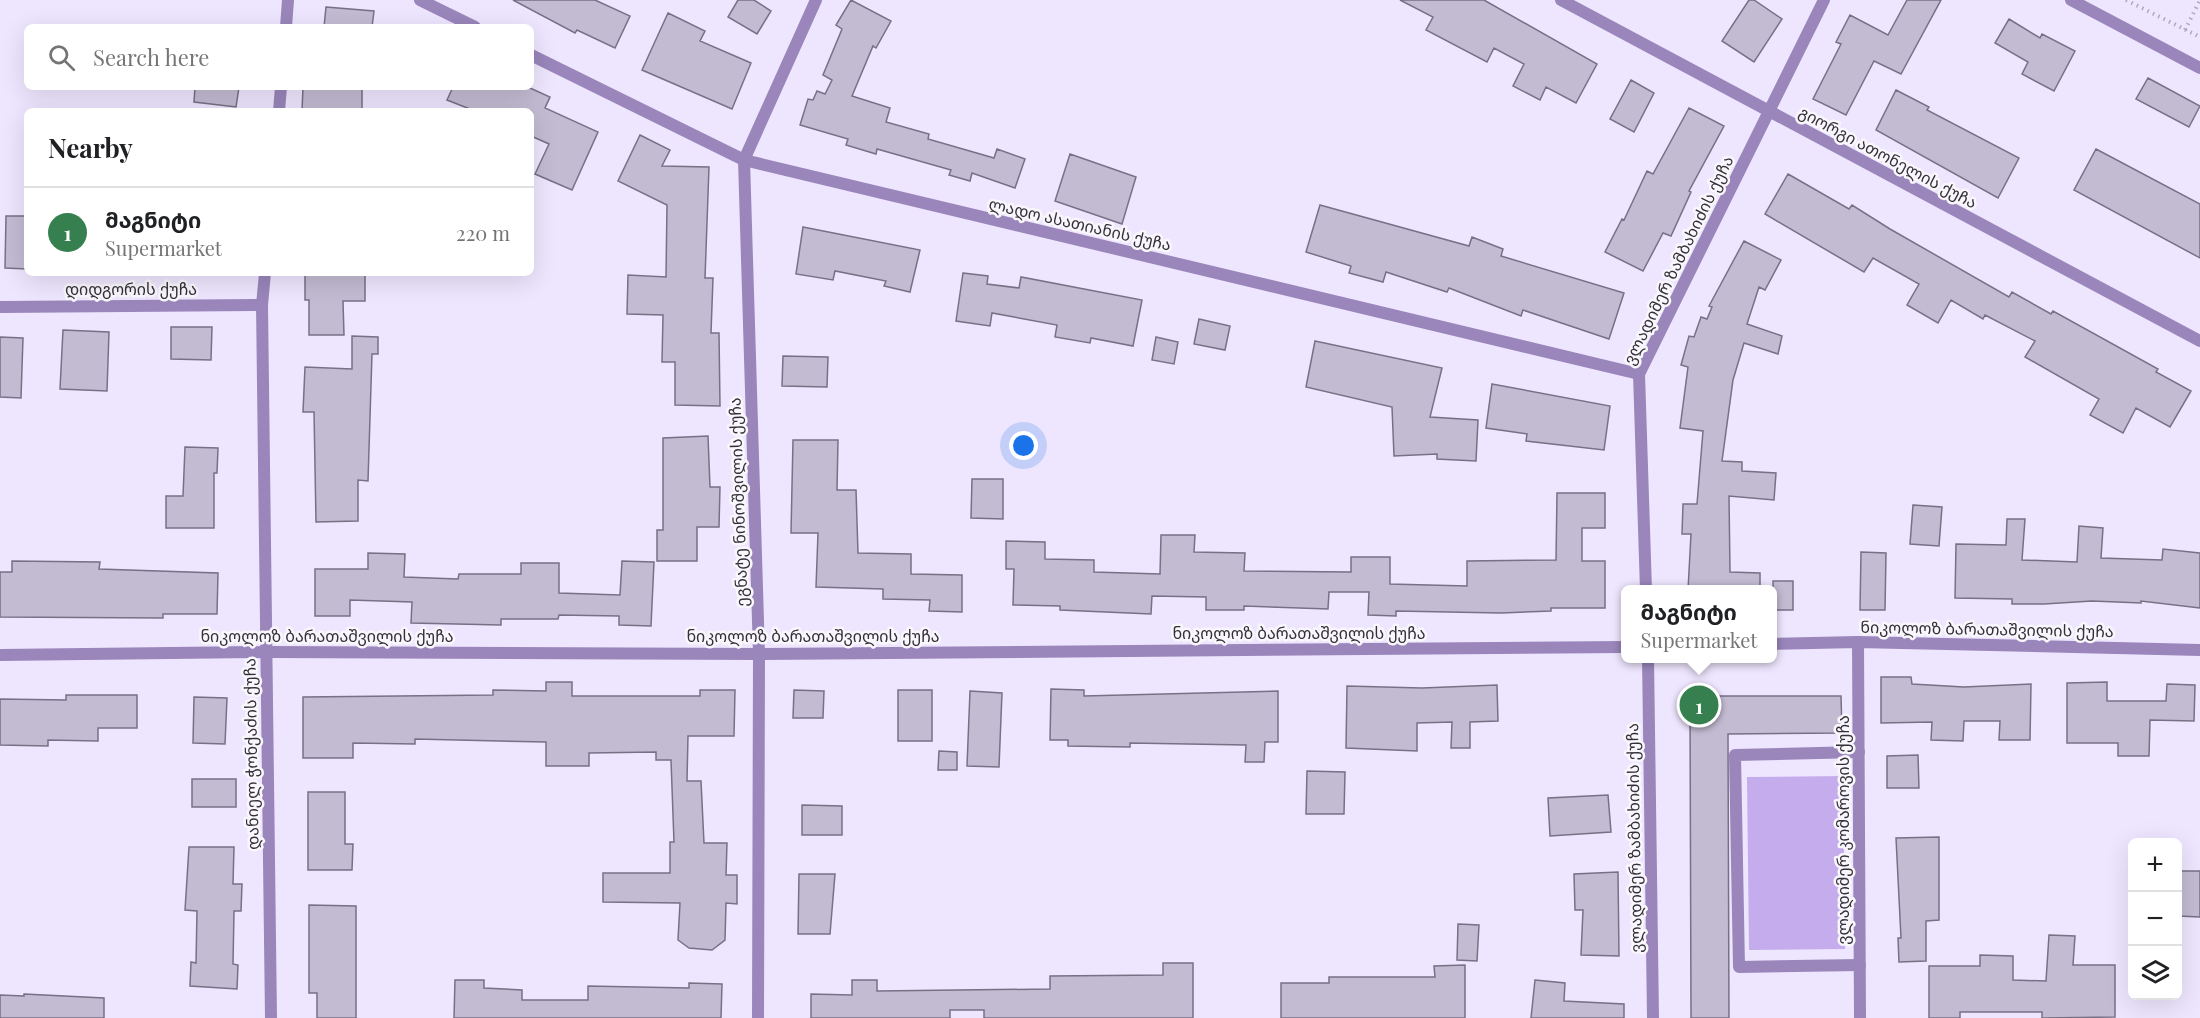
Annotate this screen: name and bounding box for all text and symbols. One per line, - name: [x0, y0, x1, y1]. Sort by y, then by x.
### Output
- search box: [24, 24, 534, 90]
- icon: search: [45, 41, 78, 74]
- text: Search here: [93, 42, 209, 72]
- street label: გიორგი ათონელის ქუჩა: [1795, 101, 1981, 213]
- text: Nearby: [48, 130, 133, 165]
- street label: ვლადიმერ ზამბახიძის ქუჩა: [1618, 152, 1738, 368]
- street label: ლადო ასათიანის ქუჩა: [987, 192, 1173, 256]
- text: მაგნიტი: [105, 204, 201, 234]
- text: 1: [64, 219, 71, 246]
- text: 220 m: [456, 219, 510, 246]
- text: Supermarket: [105, 234, 222, 261]
- street label: დიდგორის ქუჩა: [65, 278, 197, 300]
- street label: ეგნატე ნინოშვილის ქუჩა: [723, 397, 753, 607]
- your location: [1009, 431, 1038, 460]
- popup: [1621, 585, 1777, 663]
- text: მაგნიტი: [1641, 596, 1737, 626]
- street label: ნიკოლოზ ბარათაშვილის ქუჩა: [1860, 616, 2114, 642]
- street label: ნიკოლოზ ბარათაშვილის ქუჩა: [1172, 622, 1426, 644]
- street label: ნიკოლოზ ბარათაშვილის ქუჩა: [200, 625, 454, 647]
- street label: ნიკოლოზ ბარათაშვილის ქუჩა: [686, 625, 940, 647]
- text: Supermarket: [1641, 626, 1757, 653]
- street label: დანიელ ჭონქაძის ქუჩა: [238, 658, 264, 850]
- pin: 1: [1680, 682, 1718, 728]
- street label: ვლადიმერ კომაროვის ქუჩა: [1832, 715, 1854, 945]
- street label: ვლადიმერ ზამბახიძის ქუჩა: [1621, 723, 1647, 953]
- map controls: [2128, 838, 2182, 1000]
- button: +: [2128, 838, 2182, 892]
- button: −: [2128, 892, 2182, 946]
- button: layers: [2128, 946, 2182, 1000]

